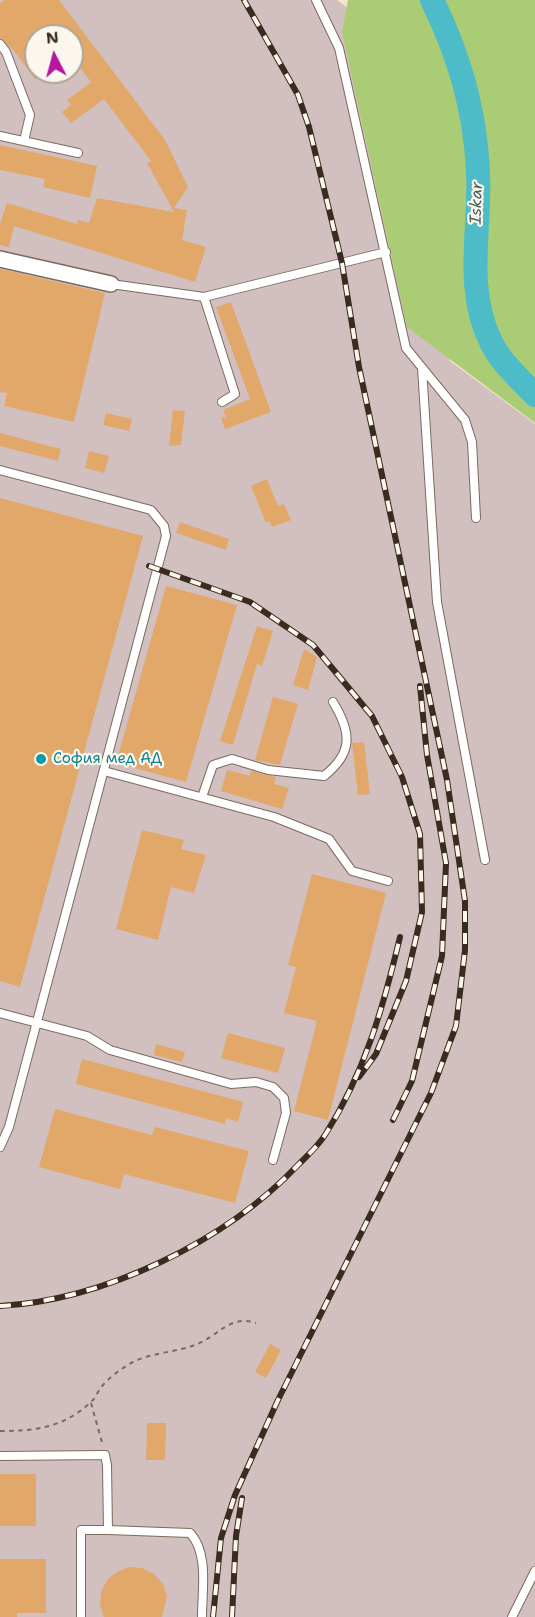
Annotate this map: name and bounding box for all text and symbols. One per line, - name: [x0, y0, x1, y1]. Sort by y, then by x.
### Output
- north arrow: [24, 24, 84, 84]
- text: N: [45, 26, 60, 49]
- water label: Iskar: [467, 181, 487, 225]
- place label: София мед АД: [53, 750, 162, 768]
- marker: София мед АД: [34, 752, 48, 766]

